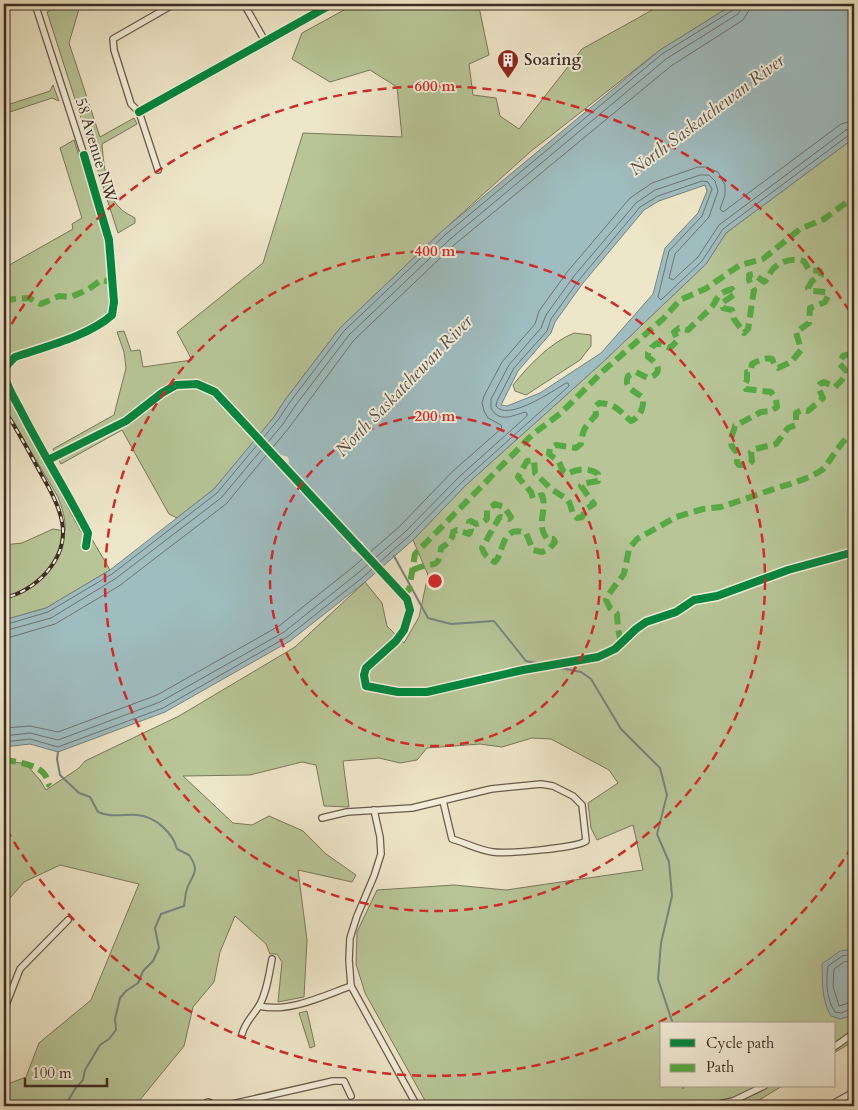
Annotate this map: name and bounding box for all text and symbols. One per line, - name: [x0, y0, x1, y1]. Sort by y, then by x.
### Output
- building icon: Soaring: [496, 48, 520, 79]
- water label: North Saskatchewan River: [624, 48, 790, 182]
- place label: Soaring: [524, 49, 582, 71]
- text: 600 m: [415, 76, 456, 96]
- street label: 58 Avenue NW: [70, 95, 122, 205]
- text: 400 m: [415, 241, 456, 261]
- water label: North Saskatchewan River: [330, 309, 479, 462]
- text: 200 m: [415, 406, 456, 426]
- centre of rings: [426, 572, 444, 590]
- legend: [660, 1022, 836, 1088]
- text: Cycle path: [706, 1033, 775, 1053]
- scale bar: [25, 1055, 108, 1087]
- text: Path: [706, 1057, 735, 1077]
- text: 100 m: [32, 1063, 72, 1083]

